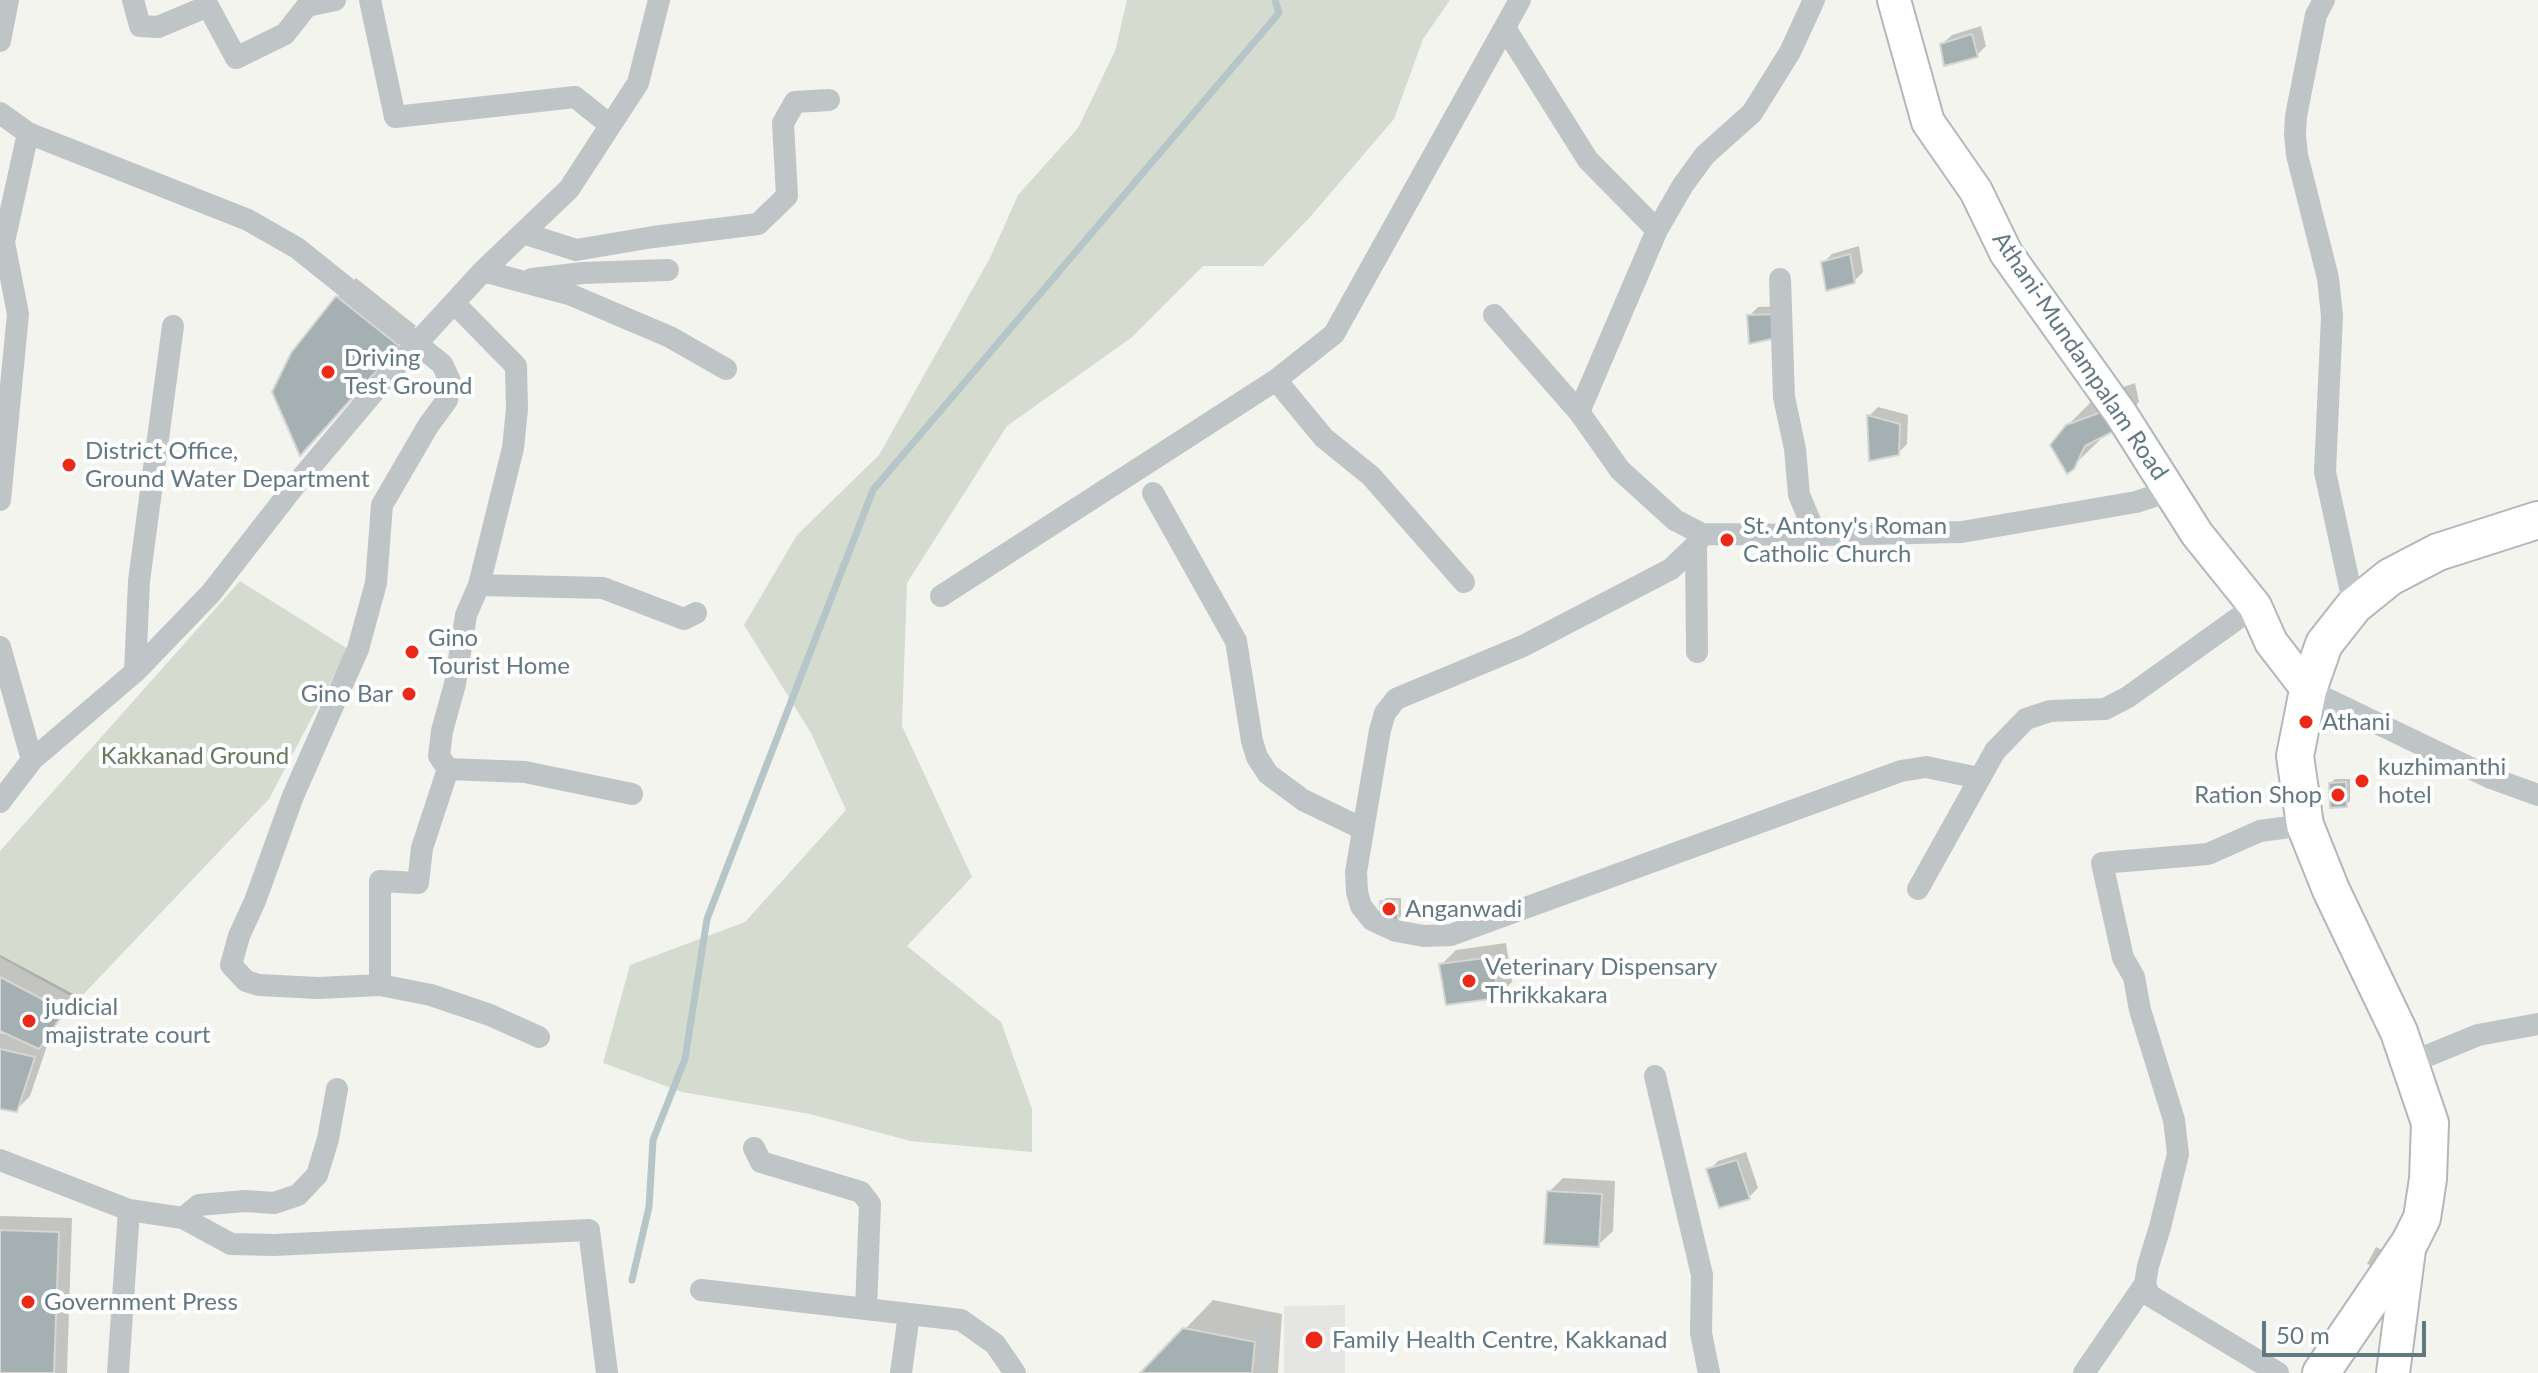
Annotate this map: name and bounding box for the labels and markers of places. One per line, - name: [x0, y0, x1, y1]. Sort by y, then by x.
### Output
- place label: Driving Test Ground: [344, 344, 472, 400]
- marker: Driving Test Ground: [319, 363, 337, 381]
- place label: District Office, Ground Water Department: [85, 437, 370, 493]
- marker: District Office, Ground Water Department: [60, 456, 78, 474]
- place label: St. Antony's Roman Catholic Church: [1743, 512, 1947, 568]
- marker: St. Antony's Roman Catholic Church: [1718, 531, 1736, 549]
- place label: Gino Tourist Home: [428, 624, 570, 680]
- marker: Gino Tourist Home: [403, 643, 421, 661]
- place label: Gino Bar: [301, 680, 393, 708]
- marker: Gino Bar: [400, 685, 418, 703]
- place label: Athani: [2322, 708, 2391, 736]
- marker: Athani: [2297, 713, 2315, 731]
- place label: kuzhimanthi hotel: [2378, 753, 2506, 809]
- marker: kuzhimanthi hotel: [2353, 772, 2371, 790]
- place label: Ration Shop: [2194, 781, 2322, 809]
- marker: Ration Shop: [2329, 786, 2347, 804]
- place label: Anganwadi: [1405, 895, 1522, 923]
- marker: Anganwadi: [1380, 900, 1398, 918]
- place label: Veterinary Dispensary Thrikkakara: [1485, 953, 1717, 1009]
- marker: Veterinary Dispensary Thrikkakara: [1460, 972, 1478, 990]
- place label: judicial majistrate court: [45, 993, 210, 1049]
- marker: judicial majistrate court: [20, 1012, 38, 1030]
- place label: Government Press: [44, 1288, 238, 1316]
- marker: Government Press: [19, 1293, 37, 1311]
- place label: Family Health Centre, Kakkanad: [1332, 1326, 1667, 1354]
- marker: Family Health Centre, Kakkanad: [1303, 1329, 1325, 1351]

